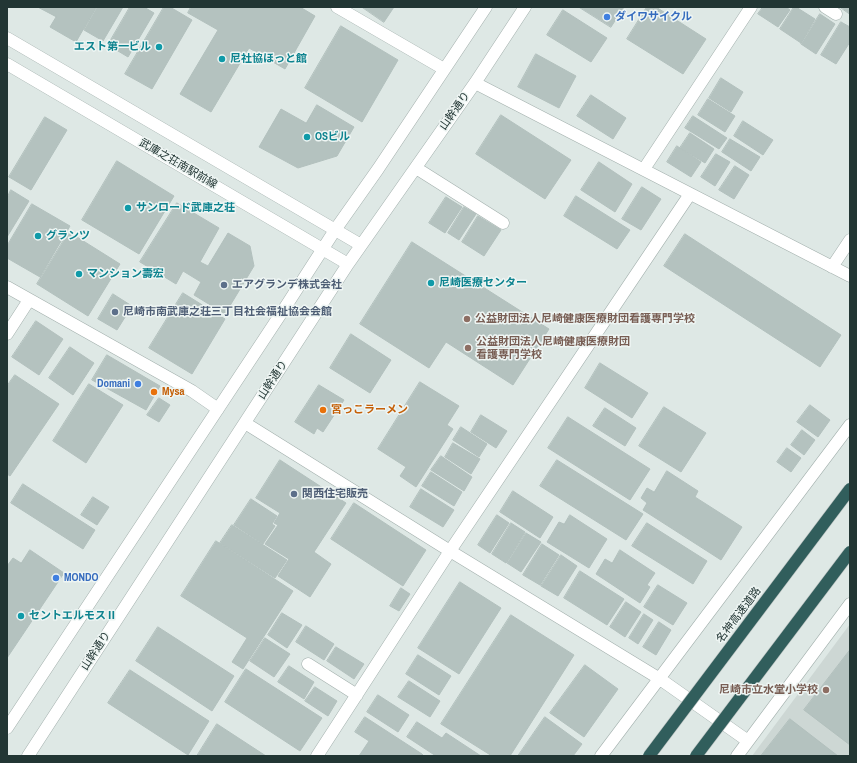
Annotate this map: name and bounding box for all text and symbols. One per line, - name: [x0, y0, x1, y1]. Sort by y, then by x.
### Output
- place label: ダイワサイクル: [615, 10, 692, 24]
- marker: ダイワサイクル: [602, 12, 612, 22]
- place label: エスト第一ビル: [74, 40, 151, 54]
- marker: エスト第一ビル: [154, 42, 164, 52]
- place label: 尼社協ほっと館: [230, 52, 307, 66]
- marker: 尼社協ほっと館: [217, 54, 227, 64]
- street label: 山幹通り: [437, 89, 473, 133]
- place label: OSビル: [315, 130, 350, 144]
- marker: OSビル: [302, 132, 312, 142]
- street label: 武庫之荘南駅前線: [137, 136, 219, 192]
- place label: サンロード武庫之荘: [136, 201, 235, 215]
- marker: サンロード武庫之荘: [123, 203, 133, 213]
- place label: グランツ: [46, 229, 90, 243]
- marker: グランツ: [33, 231, 43, 241]
- place label: マンション壽宏: [87, 267, 164, 281]
- marker: マンション壽宏: [74, 269, 84, 279]
- place label: 尼崎医療センター: [439, 276, 527, 290]
- place label: エアグランデ株式会社: [232, 278, 342, 292]
- marker: 尼崎医療センター: [426, 278, 436, 288]
- marker: エアグランデ株式会社: [219, 280, 229, 290]
- place label: 尼崎市南武庫之荘三丁目社会福祉協会会館: [123, 305, 332, 319]
- marker: 尼崎市南武庫之荘三丁目社会福祉協会会館: [110, 307, 120, 317]
- place label: 公益財団法人尼崎健康医療財団看護専門学校: [475, 312, 695, 326]
- marker: 公益財団法人尼崎健康医療財団看護専門学校: [462, 314, 472, 324]
- place label: 公益財団法人尼崎健康医療財団 看護専門学校: [476, 335, 630, 361]
- marker: 公益財団法人尼崎健康医療財団 看護専門学校: [463, 343, 473, 353]
- street label: 山幹通り: [255, 358, 291, 402]
- place label: Domani: [97, 377, 130, 391]
- marker: Domani: [133, 379, 143, 389]
- place label: Mysa: [162, 385, 185, 399]
- marker: Mysa: [149, 387, 159, 397]
- place label: 宮っこラーメン: [331, 403, 408, 417]
- marker: 宮っこラーメン: [318, 405, 328, 415]
- place label: 関西住宅販売: [302, 487, 368, 501]
- marker: 関西住宅販売: [289, 489, 299, 499]
- place label: MONDO: [64, 571, 99, 585]
- marker: MONDO: [51, 573, 61, 583]
- street label: 名神高速道路: [714, 585, 764, 645]
- place label: セントエルモスⅡ: [29, 609, 117, 623]
- marker: セントエルモスⅡ: [16, 611, 26, 621]
- street label: 山幹通り: [78, 629, 114, 673]
- place label: 尼崎市立水堂小学校: [719, 683, 818, 697]
- marker: 尼崎市立水堂小学校: [821, 685, 831, 695]

